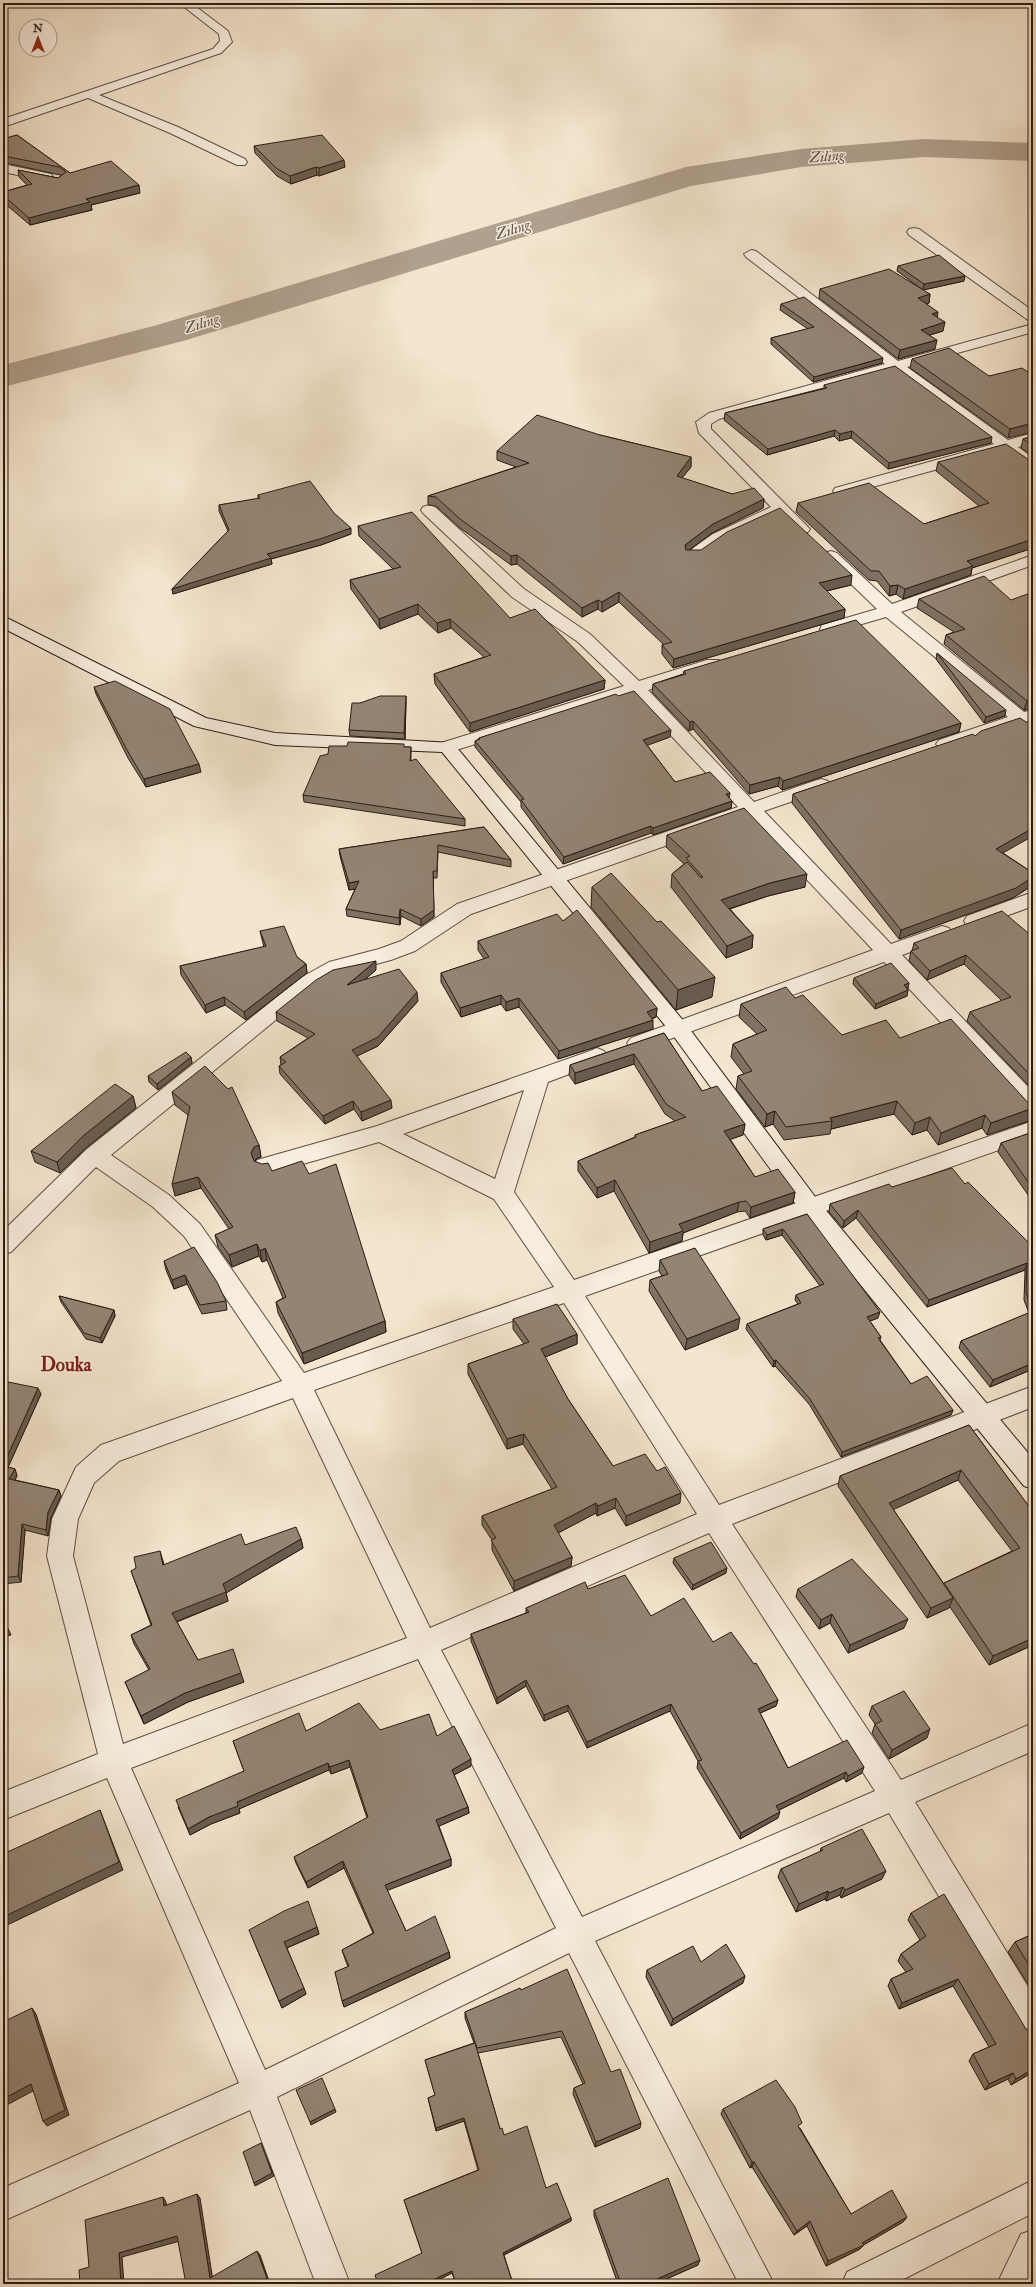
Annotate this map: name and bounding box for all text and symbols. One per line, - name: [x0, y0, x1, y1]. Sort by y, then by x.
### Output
- north arrow: [18, 18, 58, 58]
- text: N: [32, 22, 44, 35]
- water label: Ziling: [808, 145, 847, 168]
- water label: Ziling: [493, 215, 534, 244]
- water label: Ziling: [182, 309, 223, 338]
- district label: Douka: [40, 1353, 93, 1377]

